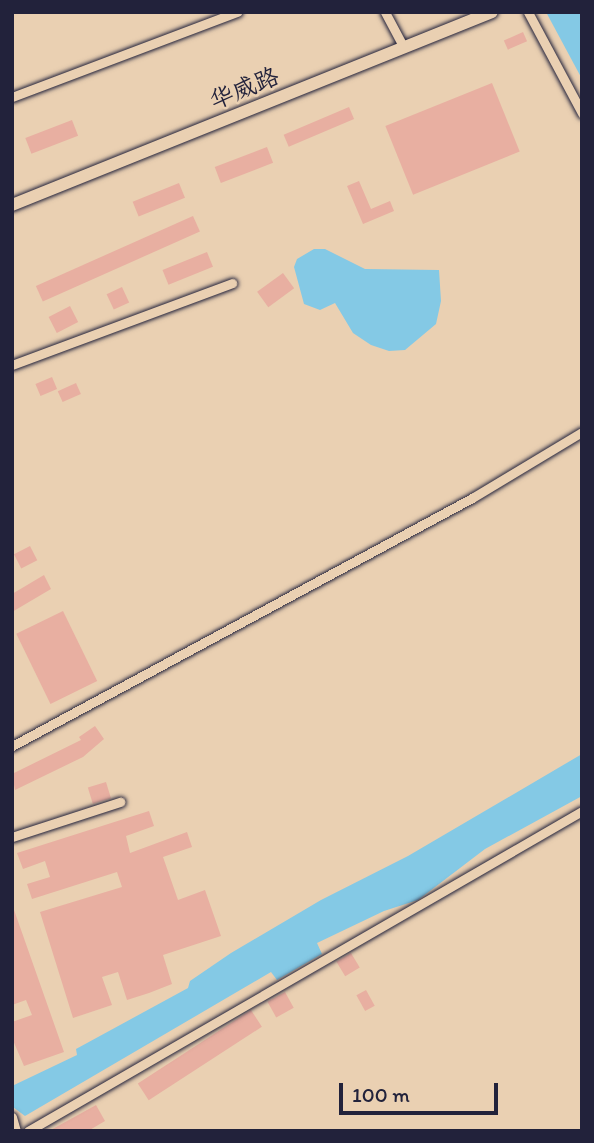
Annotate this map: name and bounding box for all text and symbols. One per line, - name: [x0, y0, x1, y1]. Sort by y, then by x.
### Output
- street label: 华威路: [205, 61, 283, 115]
- scale bar: [342, 1070, 501, 1114]
- text: 100 m: [352, 1082, 410, 1107]

